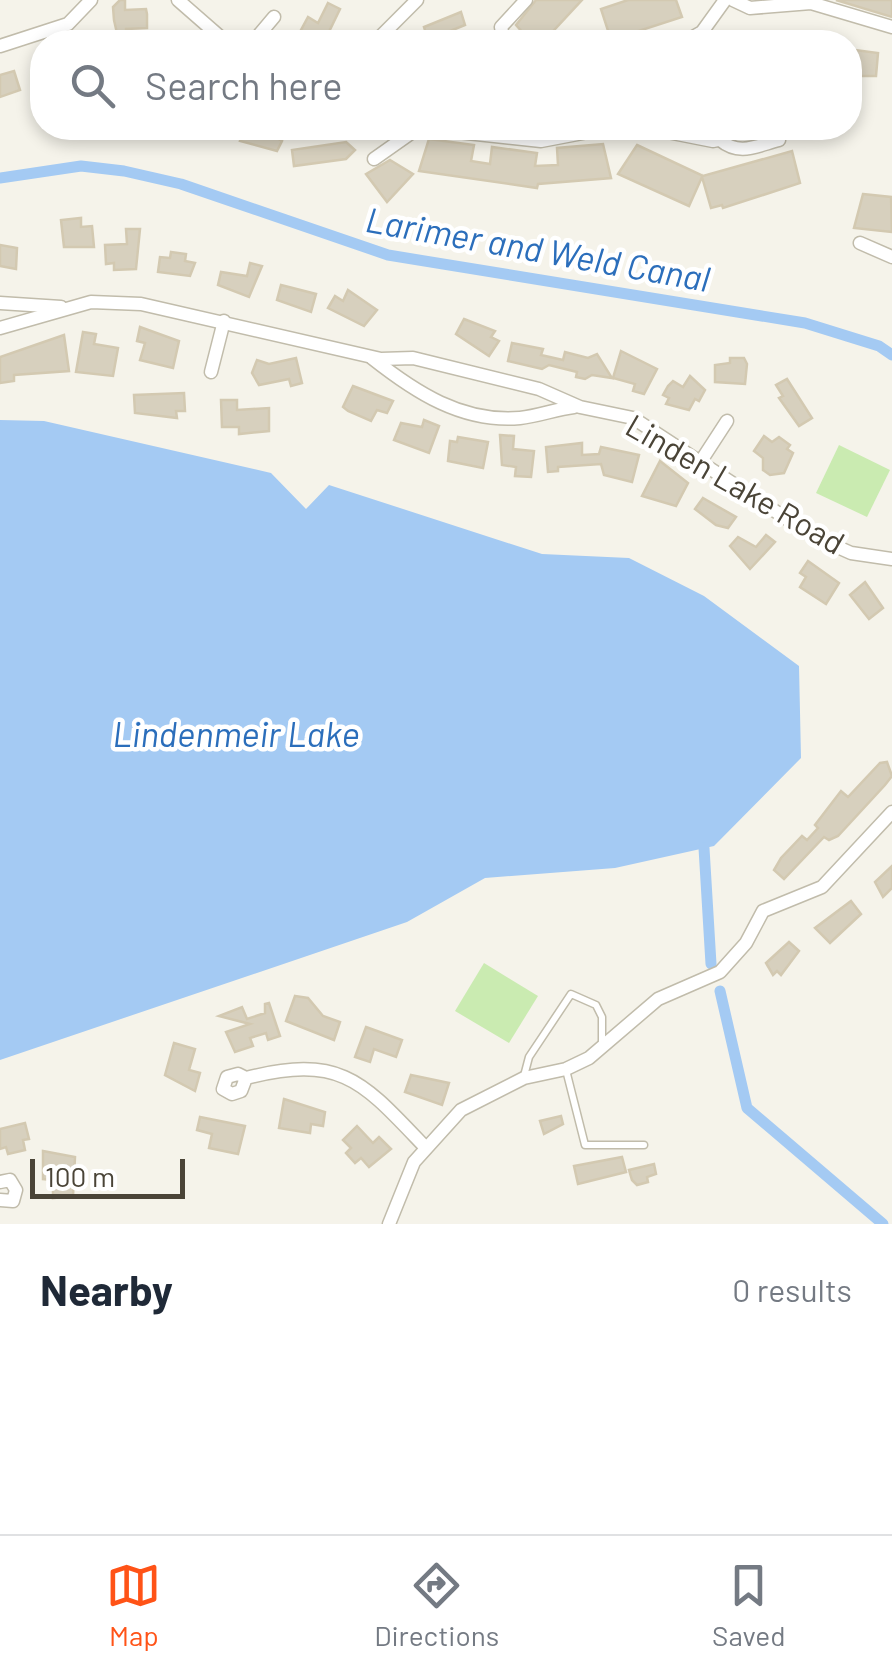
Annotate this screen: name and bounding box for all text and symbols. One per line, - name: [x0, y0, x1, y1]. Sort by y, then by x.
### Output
- search box: [30, 30, 862, 140]
- icon: search: [65, 58, 120, 113]
- text: Search here: [145, 62, 343, 108]
- water label: Larimer and Weld Canal: [363, 197, 713, 299]
- street label: Linden Lake Road: [620, 405, 852, 561]
- water label: Lindenmeir Lake: [113, 712, 359, 754]
- scale bar: [30, 1154, 185, 1198]
- text: 100 m: [45, 1159, 115, 1193]
- text: Nearby: [40, 1264, 173, 1314]
- text: 0 results: [732, 1270, 852, 1308]
- tab: Map: [106, 1558, 161, 1652]
- tab: Directions: [374, 1558, 499, 1652]
- tab: Saved: [712, 1558, 786, 1652]

